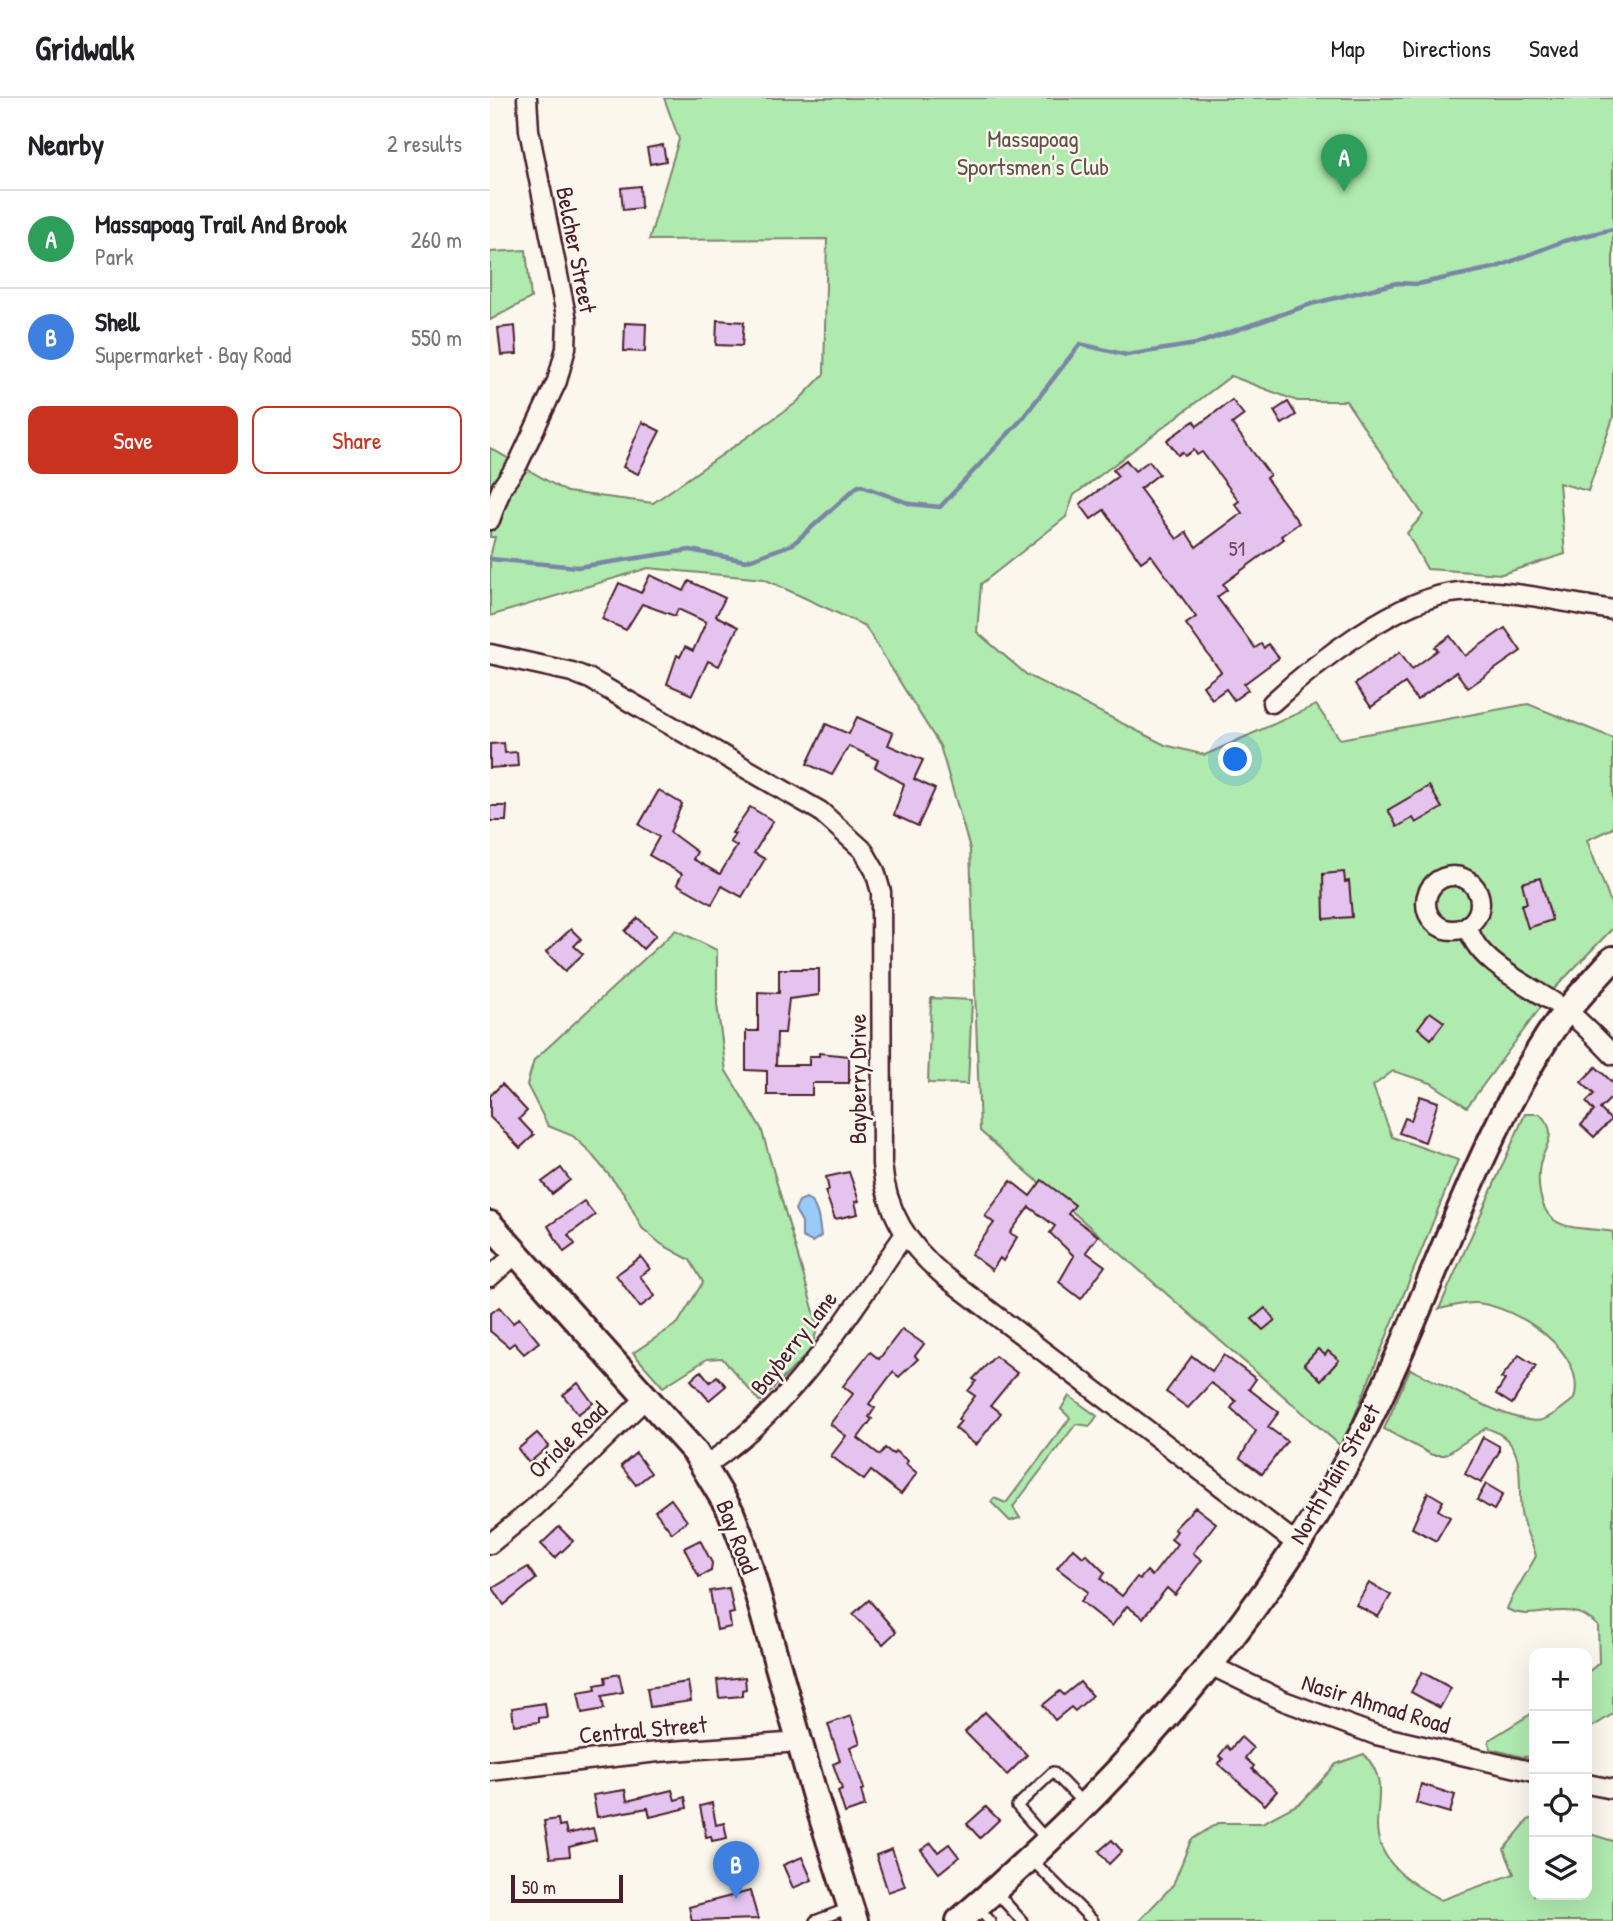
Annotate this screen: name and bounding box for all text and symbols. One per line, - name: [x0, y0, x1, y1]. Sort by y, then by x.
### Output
- text: Gridwalk: [35, 26, 135, 70]
- text: Map: [1331, 32, 1365, 64]
- text: Directions: [1403, 32, 1491, 64]
- text: Saved: [1529, 32, 1578, 64]
- park label: Massapoag Sportsmen's Club: [957, 122, 1109, 182]
- text: Nearby: [28, 124, 104, 164]
- text: 2 results: [387, 128, 462, 159]
- pin: A: [1321, 134, 1367, 192]
- street label: Belcher Street: [549, 184, 605, 316]
- text: Massapoag Trail And Brook: [95, 206, 347, 241]
- text: A: [45, 224, 57, 255]
- text: 260 m: [411, 224, 462, 255]
- text: Park: [95, 241, 133, 272]
- text: Shell: [95, 304, 139, 339]
- text: B: [45, 322, 57, 353]
- text: 550 m: [411, 322, 462, 353]
- text: Supermarket · Bay Road: [95, 339, 291, 370]
- button: Save: [28, 406, 238, 474]
- button: Share: [252, 406, 462, 474]
- house number: 51: [1229, 534, 1245, 563]
- your location: [1218, 742, 1252, 776]
- street label: Bayberry Drive: [841, 1013, 873, 1144]
- street label: Bayberry Lane: [742, 1283, 844, 1401]
- street label: Oriole Road: [521, 1394, 614, 1485]
- street label: North Main Street: [1281, 1397, 1388, 1549]
- street label: Bay Road: [709, 1495, 767, 1578]
- map controls: [1529, 1648, 1592, 1900]
- button: +: [1529, 1648, 1592, 1711]
- street label: Nasir Ahmad Road: [1298, 1665, 1454, 1741]
- street label: Central Street: [578, 1707, 709, 1751]
- button: −: [1529, 1711, 1592, 1774]
- button: locate: [1529, 1774, 1592, 1837]
- button: layers: [1529, 1837, 1592, 1900]
- pin: B: [713, 1841, 759, 1899]
- scale bar: [511, 1872, 623, 1904]
- text: 50 m: [522, 1874, 556, 1900]

